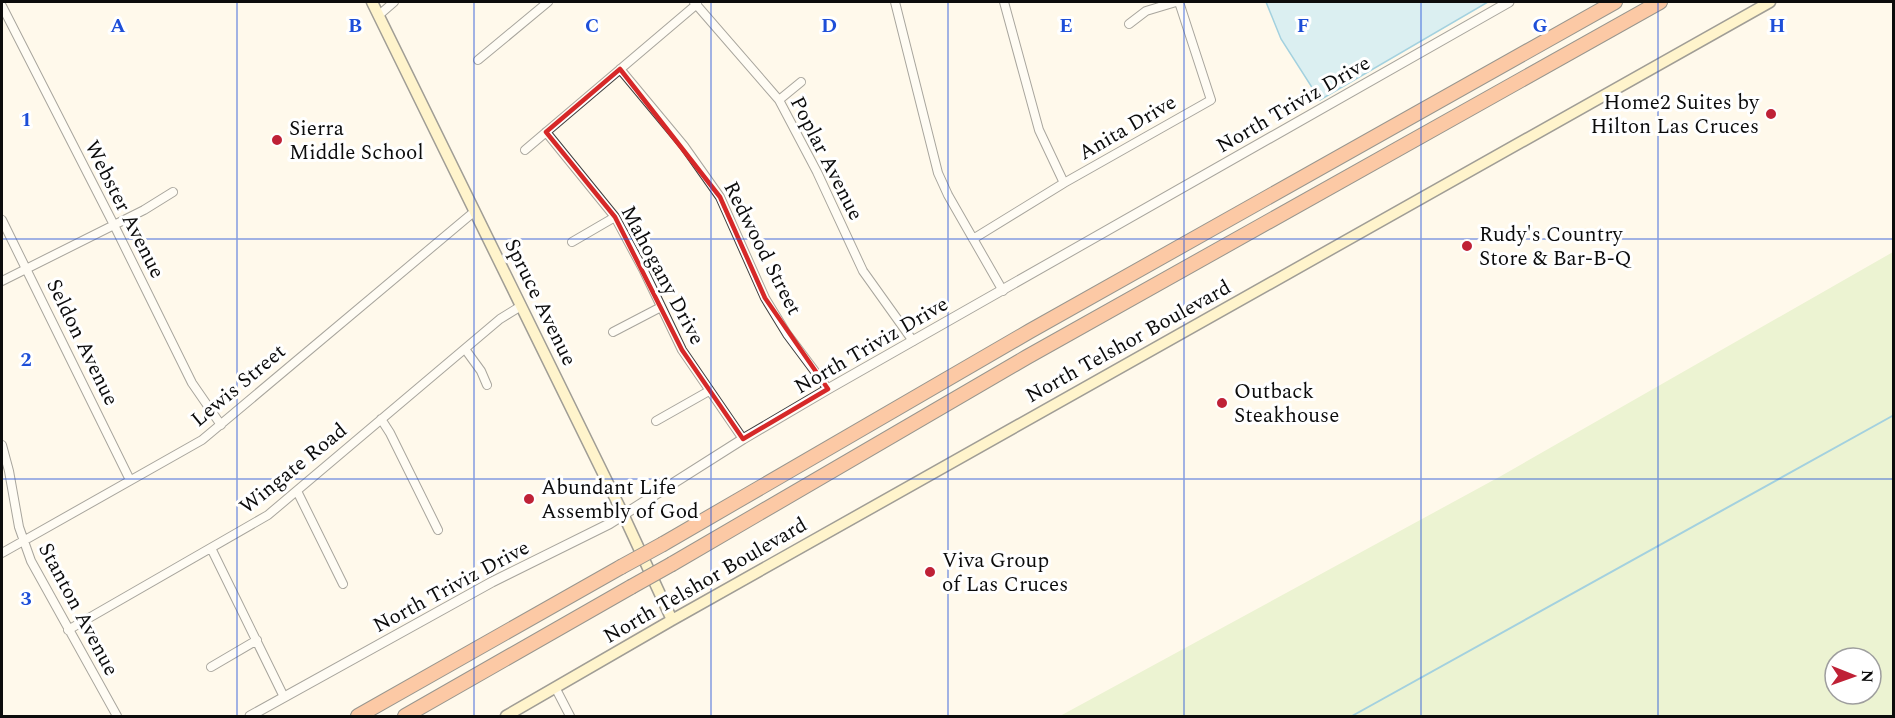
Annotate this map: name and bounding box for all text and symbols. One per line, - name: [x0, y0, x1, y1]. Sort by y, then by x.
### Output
- text: A: [110, 11, 126, 41]
- text: B: [348, 11, 362, 41]
- text: C: [585, 11, 599, 41]
- text: D: [821, 11, 837, 41]
- text: E: [1059, 11, 1073, 41]
- text: F: [1297, 11, 1309, 41]
- text: G: [1532, 11, 1548, 41]
- text: H: [1769, 11, 1785, 41]
- street label: North Triviz Drive: [1210, 48, 1377, 162]
- street label: Anita Drive: [1072, 87, 1183, 169]
- place label: Home2 Suites by Hilton Las Cruces: [1590, 87, 1760, 143]
- street label: Poplar Avenue: [781, 91, 871, 226]
- text: 1: [20, 105, 32, 135]
- marker: Home2 Suites by Hilton Las Cruces: [1764, 107, 1778, 121]
- place label: Sierra Middle School: [289, 113, 424, 169]
- marker: Sierra Middle School: [270, 133, 284, 147]
- street label: Webster Avenue: [75, 135, 173, 284]
- street label: Redwood Street: [715, 176, 810, 321]
- street label: Mahogany Drive: [612, 200, 712, 351]
- place label: Rudy's Country Store & Bar-B-Q: [1479, 219, 1632, 275]
- street label: Spruce Avenue: [495, 233, 585, 371]
- marker: Rudy's Country Store & Bar-B-Q: [1460, 239, 1474, 253]
- street label: North Telshor Boulevard: [1020, 272, 1237, 412]
- street label: Seldon Avenue: [38, 274, 127, 411]
- street label: North Triviz Drive: [788, 289, 955, 403]
- street label: Lewis Street: [184, 336, 293, 435]
- text: 2: [20, 345, 32, 375]
- place label: Outback Steakhouse: [1234, 376, 1339, 432]
- marker: Outback Steakhouse: [1215, 396, 1229, 410]
- street label: Wingate Road: [233, 415, 355, 522]
- place label: Abundant Life Assembly of God: [541, 472, 699, 528]
- marker: Abundant Life Assembly of God: [522, 492, 536, 506]
- street label: North Telshor Boulevard: [598, 509, 813, 652]
- street label: North Triviz Drive: [367, 532, 535, 642]
- street label: Stanton Avenue: [30, 537, 127, 682]
- place label: Viva Group of Las Cruces: [942, 545, 1068, 601]
- marker: Viva Group of Las Cruces: [923, 565, 937, 579]
- text: 3: [20, 584, 32, 614]
- north arrow: [1823, 646, 1883, 706]
- text: N: [1855, 670, 1879, 683]

